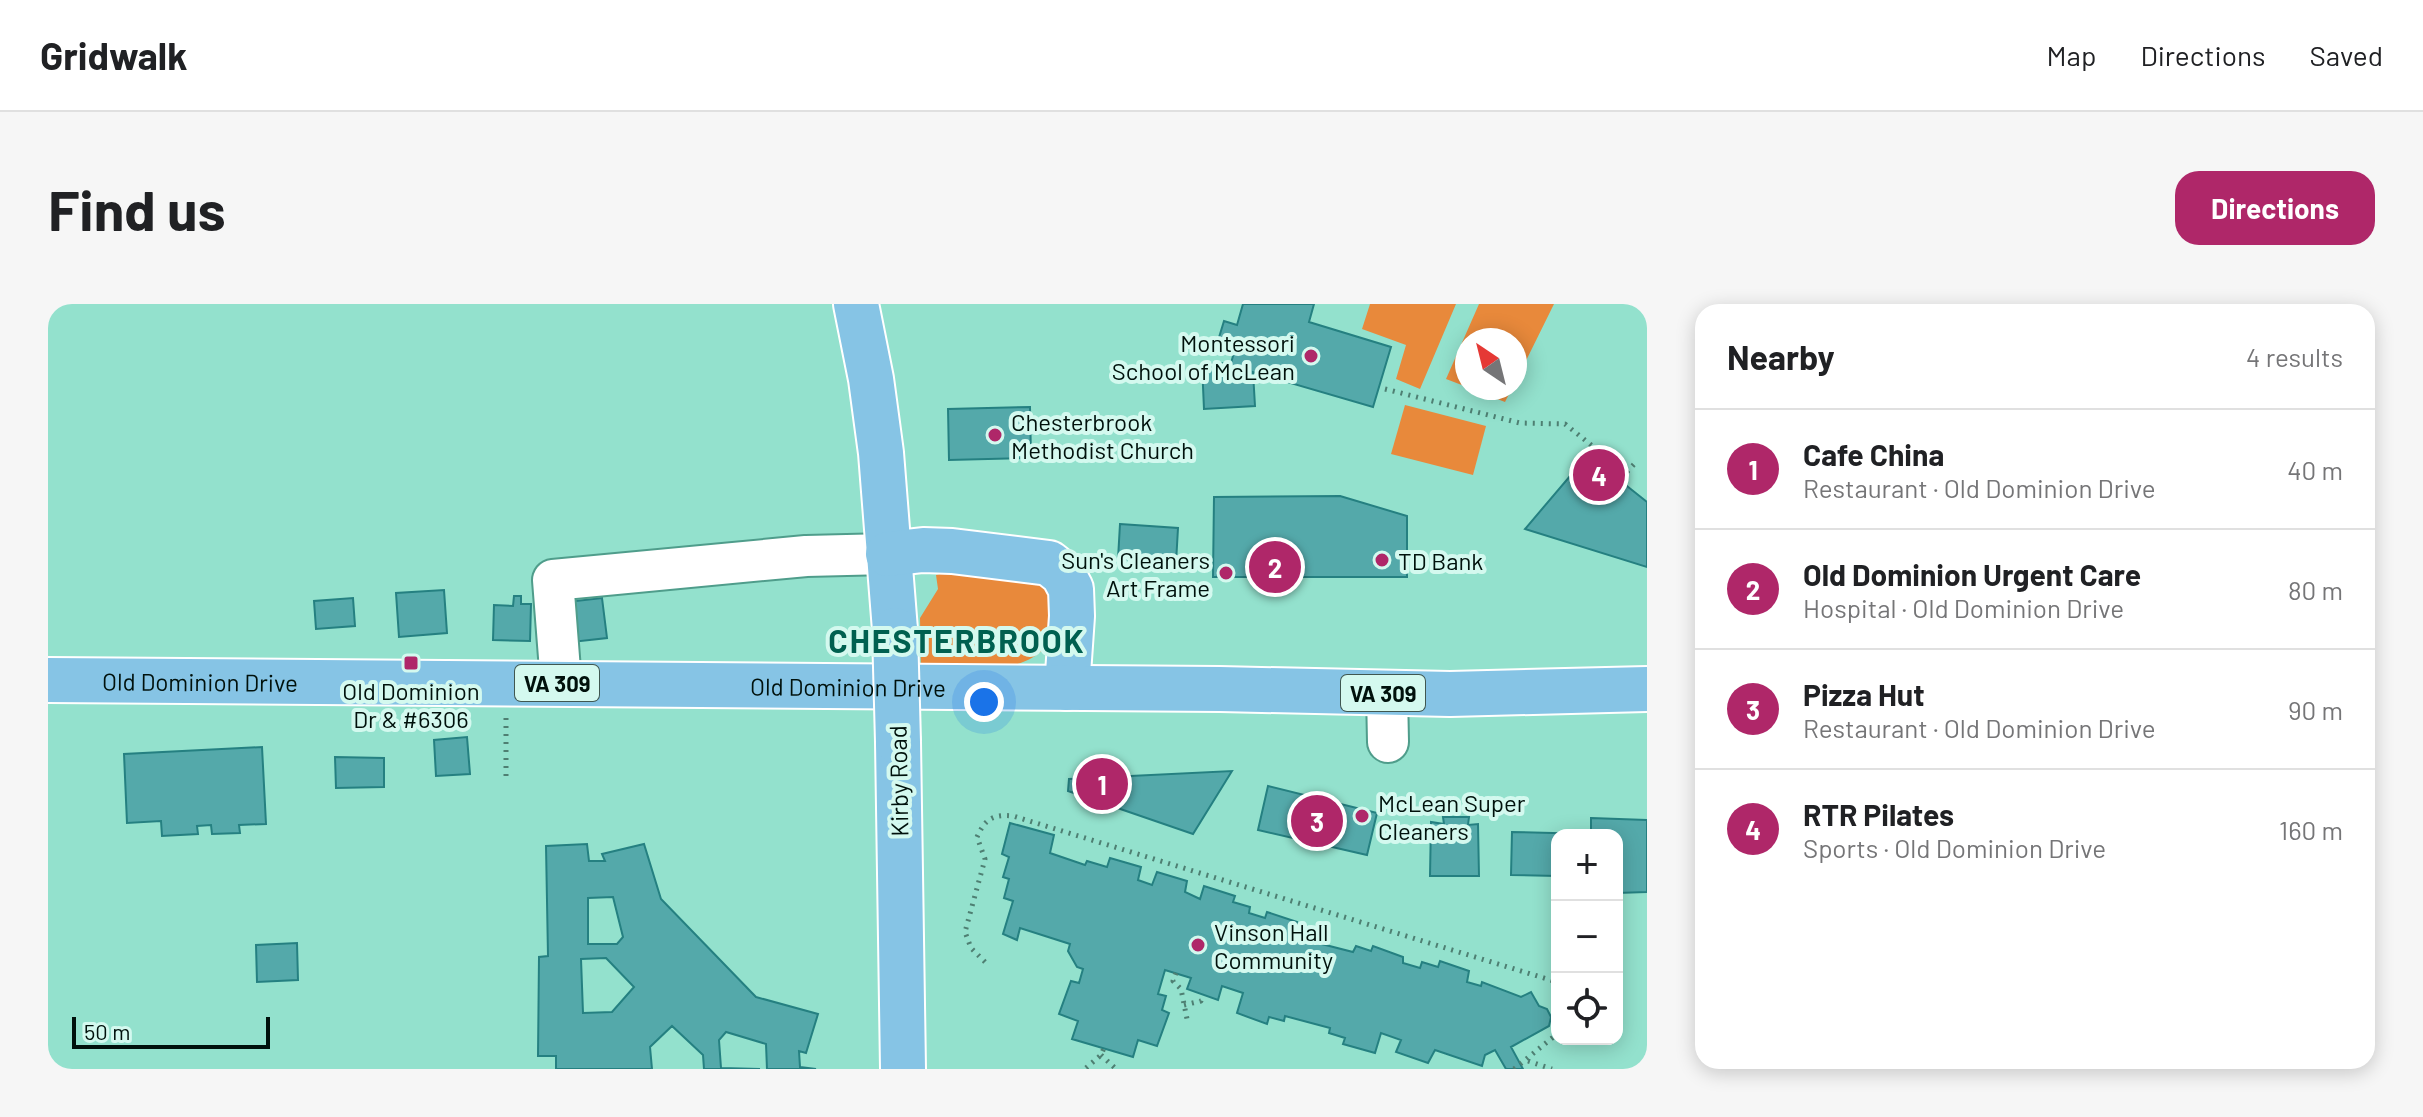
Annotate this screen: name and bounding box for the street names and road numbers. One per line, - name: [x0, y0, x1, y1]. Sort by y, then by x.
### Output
- road number: VA 309: [515, 665, 599, 701]
- street label: Old Dominion Drive: [102, 666, 298, 696]
- street label: Old Dominion Drive: [750, 671, 946, 701]
- road number: VA 309: [1341, 675, 1425, 711]
- street label: Kirby Road: [883, 725, 913, 837]

